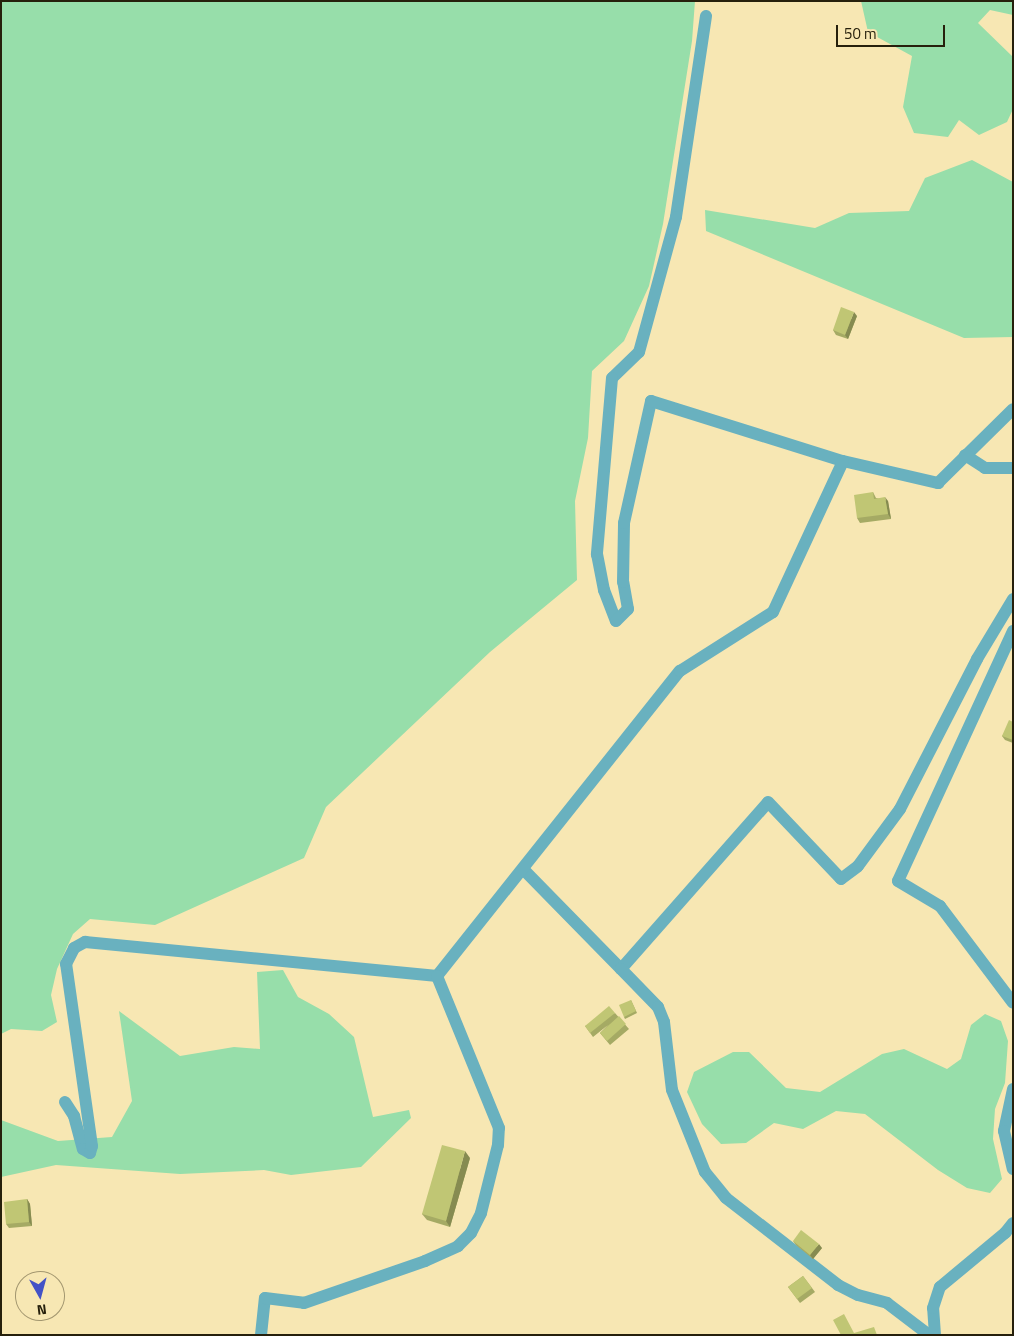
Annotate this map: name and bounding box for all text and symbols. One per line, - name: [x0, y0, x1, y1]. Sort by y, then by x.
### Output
- scale bar: [839, 15, 948, 47]
- text: 50 m: [844, 22, 877, 45]
- north arrow: [15, 1271, 65, 1321]
- text: N: [36, 1299, 48, 1321]

